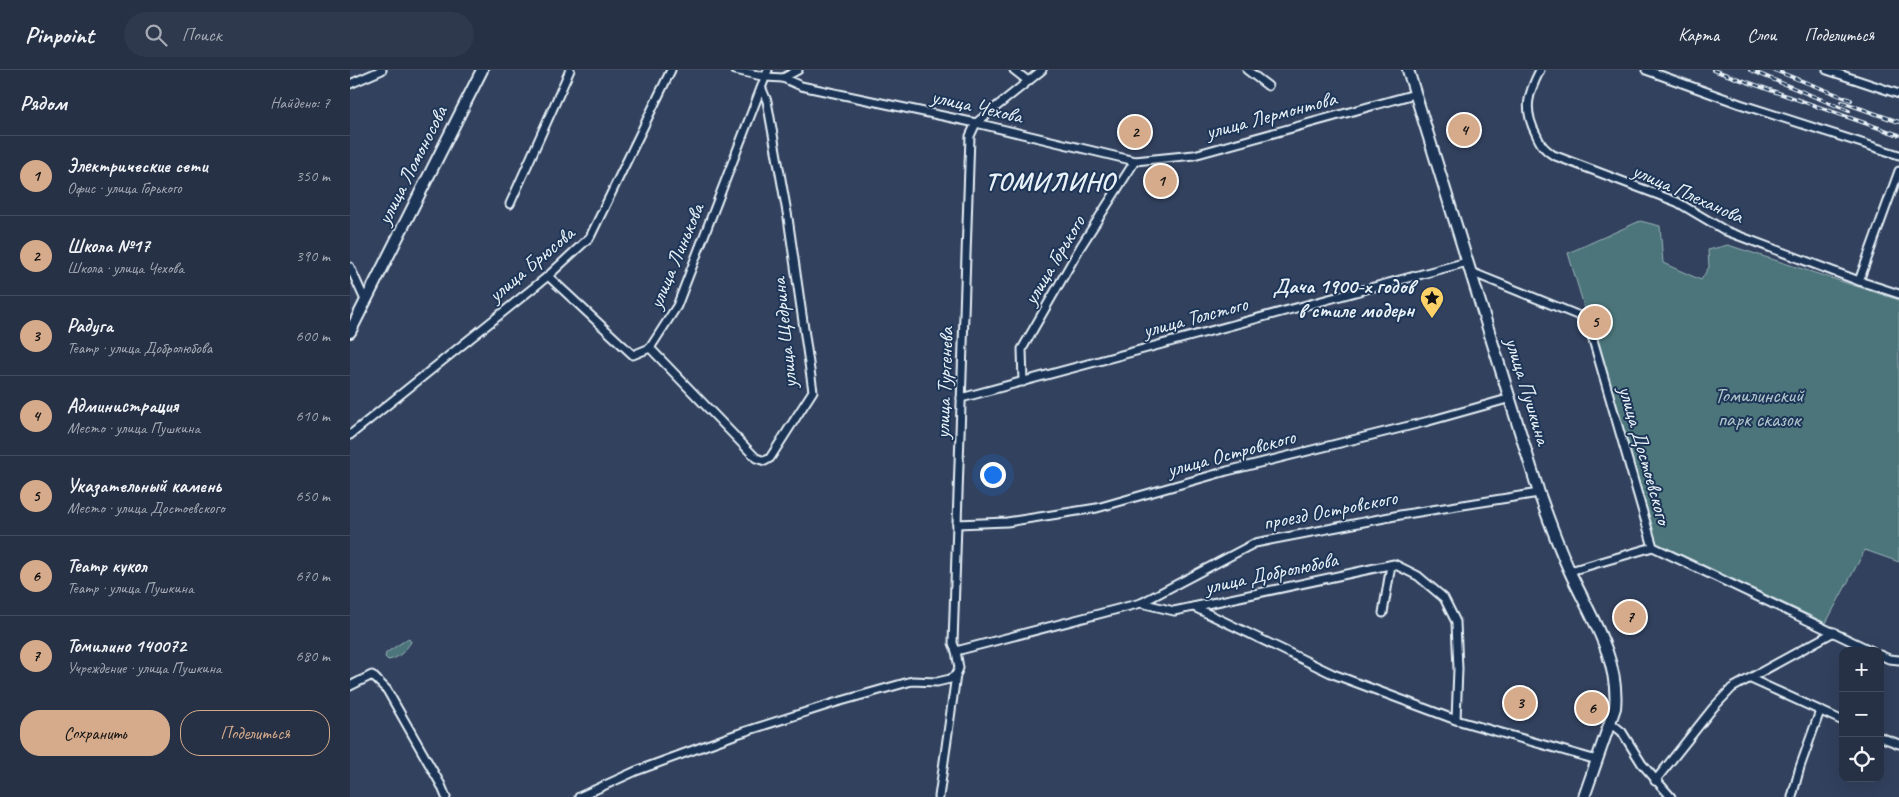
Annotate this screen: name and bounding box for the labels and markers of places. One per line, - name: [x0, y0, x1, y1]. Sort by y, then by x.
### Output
- pin: 4: [1448, 111, 1480, 149]
- pin: 2: [1119, 113, 1151, 151]
- pin: 1: [1145, 162, 1177, 200]
- place label: Дача 1900-х годов в стиле модерн: [1273, 273, 1418, 323]
- place icon: Дача 1900-х годов в стиле модерн: [1419, 285, 1445, 319]
- pin: 5: [1579, 303, 1611, 341]
- pin: 7: [1614, 598, 1646, 636]
- pin: 3: [1504, 684, 1536, 722]
- pin: 6: [1576, 689, 1608, 727]

